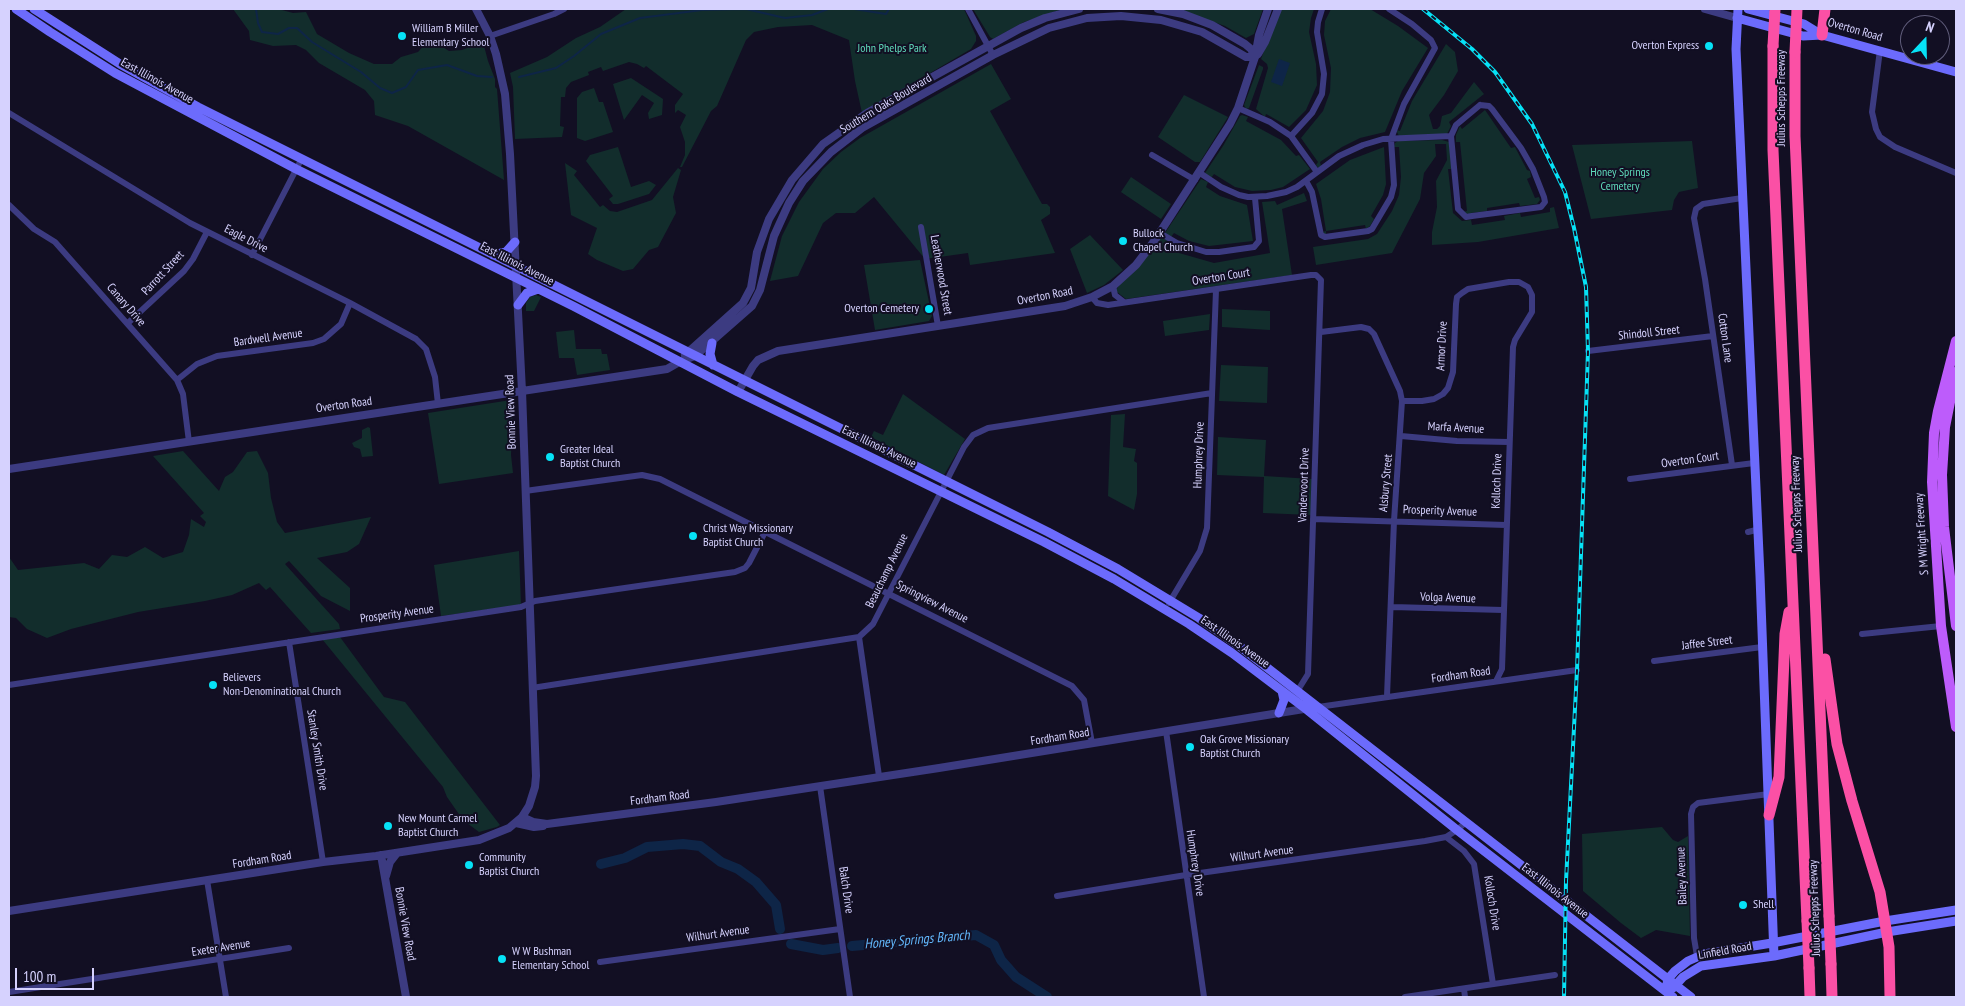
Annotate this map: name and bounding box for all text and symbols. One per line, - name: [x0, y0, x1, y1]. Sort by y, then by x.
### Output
- street label: Overton Road: [1826, 15, 1884, 45]
- north arrow: [1900, 15, 1950, 65]
- text: N: [1923, 17, 1937, 37]
- place label: William B Miller Elementary School: [412, 22, 489, 50]
- marker: William B Miller Elementary School: [396, 30, 408, 42]
- place label: Overton Express: [1632, 39, 1699, 53]
- marker: Overton Express: [1703, 40, 1715, 52]
- park label: John Phelps Park: [857, 42, 927, 56]
- street label: Julius Schepps Freeway: [1775, 50, 1789, 146]
- street label: East Illinois Avenue: [118, 55, 196, 107]
- street label: Southern Oaks Boulevard: [838, 71, 934, 137]
- park label: Honey Springs Cemetery: [1590, 166, 1650, 194]
- street label: Eagle Drive: [222, 222, 270, 256]
- place label: Bullock Chapel Church: [1133, 227, 1193, 255]
- street label: Leatherwood Street: [927, 234, 955, 316]
- marker: Bullock Chapel Church: [1117, 235, 1129, 247]
- street label: East Illinois Avenue: [478, 239, 556, 289]
- street label: Parrott Street: [139, 248, 187, 298]
- street label: Overton Court: [1191, 265, 1251, 289]
- street label: Canary Drive: [103, 281, 149, 329]
- street label: Overton Road: [1016, 284, 1074, 308]
- place label: Overton Cemetery: [844, 302, 919, 316]
- marker: Overton Cemetery: [923, 303, 935, 315]
- street label: Cotton Lane: [1714, 312, 1736, 364]
- street label: Armor Drive: [1434, 321, 1450, 371]
- street label: Shindoll Street: [1618, 323, 1680, 343]
- street label: Bardwell Avenue: [233, 326, 303, 350]
- street label: Bonnie View Road: [503, 374, 519, 450]
- street label: Overton Road: [315, 394, 373, 416]
- street label: Marfa Avenue: [1427, 419, 1485, 437]
- street label: Humphrey Drive: [1191, 421, 1207, 489]
- street label: East Illinois Avenue: [840, 423, 918, 471]
- place label: Greater Ideal Baptist Church: [560, 443, 620, 471]
- street label: Vandervoort Drive: [1295, 447, 1313, 523]
- street label: Overton Court: [1660, 449, 1720, 471]
- marker: Greater Ideal Baptist Church: [544, 451, 556, 463]
- street label: Alsbury Street: [1376, 453, 1396, 513]
- street label: Kolloch Drive: [1489, 453, 1505, 509]
- street label: Julius Schepps Freeway: [1788, 456, 1806, 552]
- street label: S M Wright Freeway: [1912, 493, 1932, 575]
- street label: Prosperity Avenue: [1403, 503, 1477, 519]
- place label: Christ Way Missionary Baptist Church: [703, 522, 793, 550]
- marker: Christ Way Missionary Baptist Church: [687, 530, 699, 542]
- street label: Beauchamp Avenue: [863, 531, 911, 611]
- street label: Springview Avenue: [894, 578, 970, 626]
- street label: Volga Avenue: [1420, 590, 1476, 606]
- street label: Prosperity Avenue: [359, 602, 435, 626]
- street label: East Illinois Avenue: [1198, 613, 1272, 671]
- street label: Jaffee Street: [1681, 633, 1733, 653]
- street label: Fordham Road: [1431, 664, 1491, 686]
- place label: Believers Non-Denominational Church: [223, 671, 341, 699]
- marker: Believers Non-Denominational Church: [207, 679, 219, 691]
- street label: Stanley Smith Drive: [304, 709, 330, 791]
- street label: Fordham Road: [1029, 725, 1091, 749]
- place label: Oak Grove Missionary Baptist Church: [1200, 733, 1289, 761]
- marker: Oak Grove Missionary Baptist Church: [1184, 741, 1196, 753]
- street label: Fordham Road: [630, 787, 690, 809]
- place label: New Mount Carmel Baptist Church: [398, 812, 477, 840]
- marker: New Mount Carmel Baptist Church: [382, 820, 394, 832]
- street label: Humphrey Drive: [1183, 829, 1207, 897]
- street label: Wilhurt Avenue: [1229, 842, 1295, 866]
- street label: Bailey Avenue: [1674, 847, 1690, 905]
- street label: Fordham Road: [231, 848, 293, 872]
- place label: Community Baptist Church: [479, 851, 539, 879]
- marker: Community Baptist Church: [463, 859, 475, 871]
- street label: East Illinois Avenue: [1519, 860, 1591, 922]
- street label: Julius Schepps Freeway: [1806, 860, 1824, 956]
- street label: Balch Drive: [836, 866, 856, 914]
- street label: Kolloch Drive: [1481, 875, 1503, 931]
- street label: Bonnie View Road: [391, 886, 419, 962]
- place label: Shell: [1753, 898, 1774, 912]
- marker: Shell: [1737, 899, 1749, 911]
- street label: Wilhurt Avenue: [685, 922, 751, 946]
- water label: Honey Springs Branch: [864, 927, 970, 953]
- street label: Exeter Avenue: [191, 936, 251, 960]
- street label: Linfield Road: [1697, 939, 1753, 963]
- place label: W W Bushman Elementary School: [512, 945, 589, 973]
- marker: W W Bushman Elementary School: [496, 953, 508, 965]
- scale bar: [18, 958, 96, 990]
- text: 100 m: [23, 967, 56, 986]

